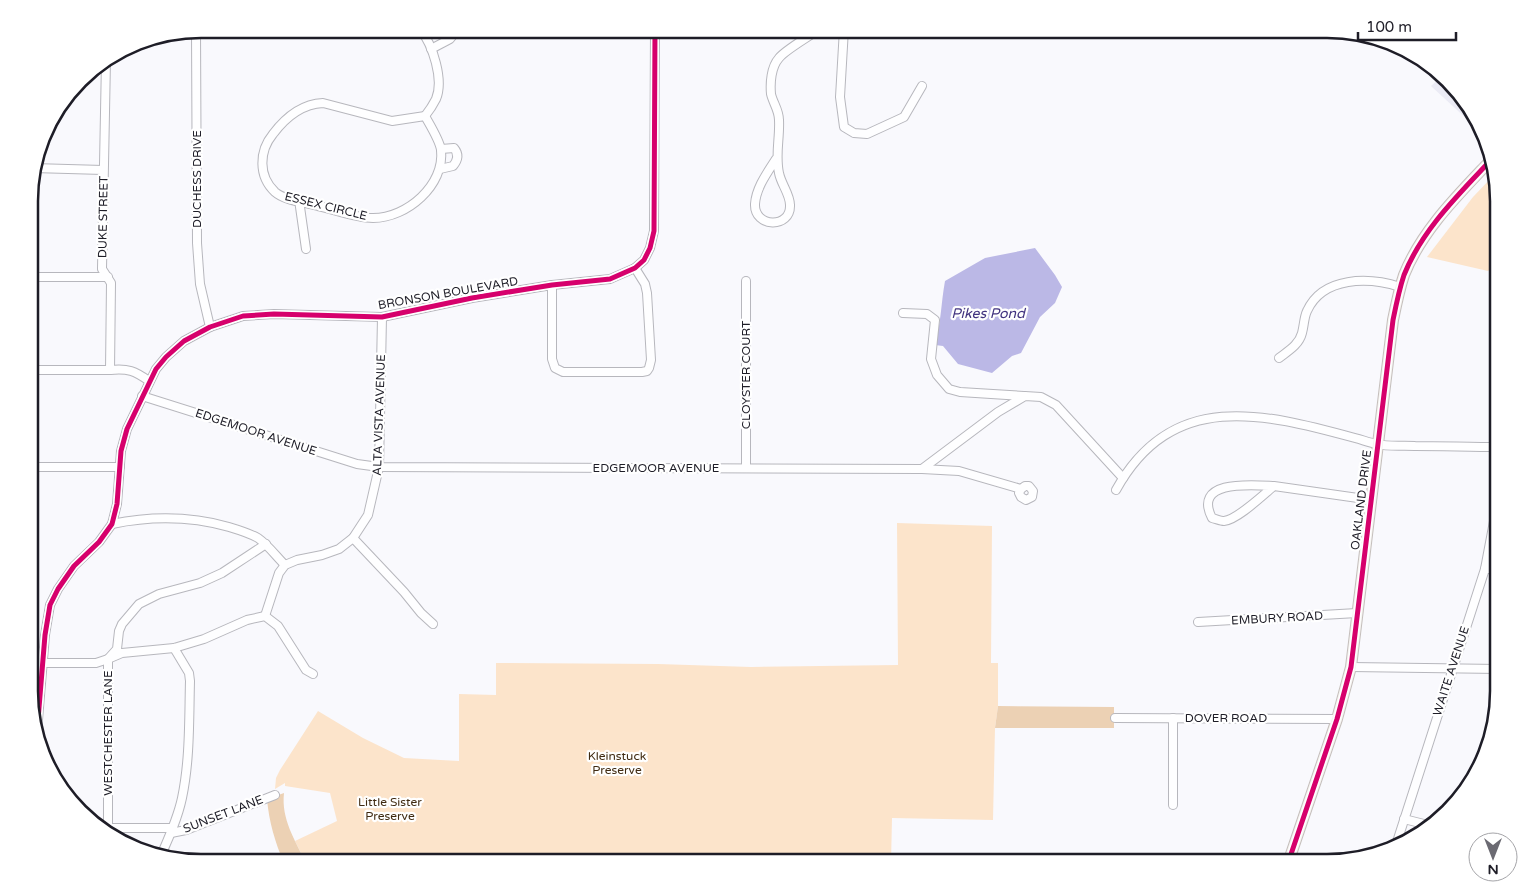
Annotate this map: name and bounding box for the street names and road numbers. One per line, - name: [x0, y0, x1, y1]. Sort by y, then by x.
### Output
- street label: DUCHESS DRIVE: [190, 130, 204, 228]
- street label: DUKE STREET: [95, 175, 111, 258]
- street label: ESSEX CIRCLE: [283, 189, 369, 223]
- street label: BRONSON BOULEVARD: [377, 274, 519, 312]
- street label: CLOYSTER COURT: [739, 320, 753, 429]
- street label: ALTA VISTA AVENUE: [370, 354, 388, 476]
- street label: EDGEMOOR AVENUE: [193, 406, 319, 458]
- street label: OAKLAND DRIVE: [1348, 449, 1374, 551]
- street label: EDGEMOOR AVENUE: [593, 461, 720, 475]
- street label: EMBURY ROAD: [1231, 609, 1323, 627]
- street label: WAITE AVENUE: [1430, 624, 1472, 718]
- street label: WESTCHESTER LANE: [101, 670, 115, 796]
- street label: DOVER ROAD: [1185, 711, 1267, 725]
- street label: SUNSET LANE: [181, 792, 265, 836]

